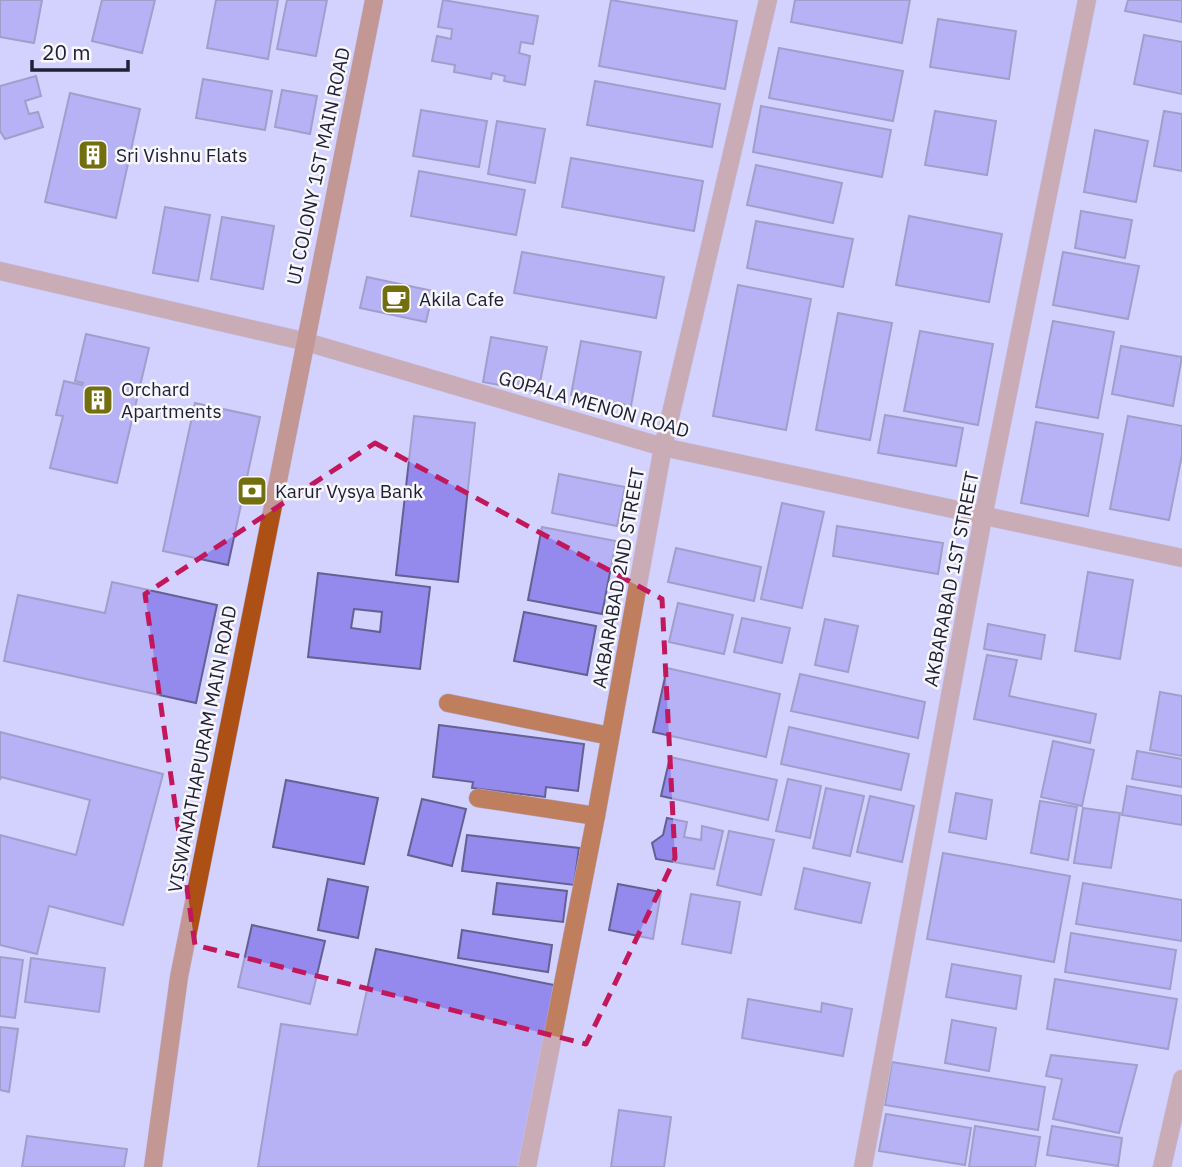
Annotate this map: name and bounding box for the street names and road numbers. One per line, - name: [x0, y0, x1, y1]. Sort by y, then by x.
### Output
- street label: UI COLONY 1ST MAIN ROAD: [281, 45, 355, 287]
- street label: GOPALA MENON ROAD: [496, 365, 692, 443]
- street label: AKBARABAD 2ND STREET: [587, 466, 649, 690]
- street label: AKBARABAD 1ST STREET: [918, 469, 984, 689]
- street label: VISWANATHAPURAM MAIN ROAD: [162, 603, 242, 895]

